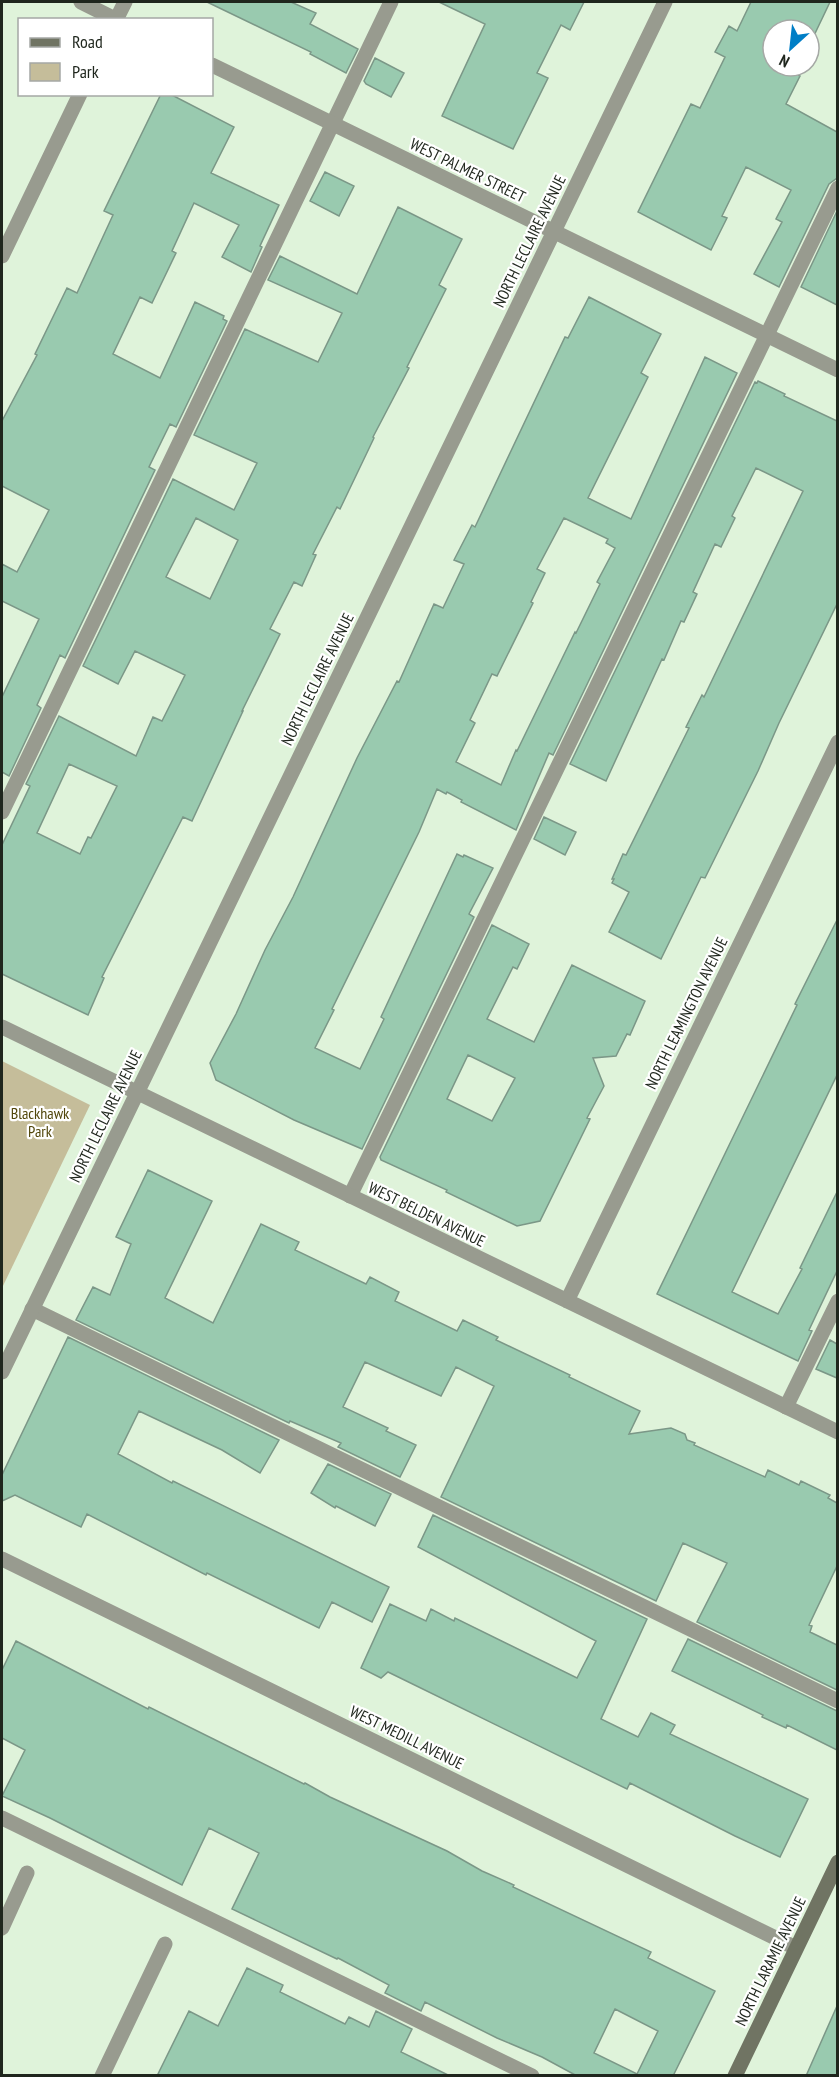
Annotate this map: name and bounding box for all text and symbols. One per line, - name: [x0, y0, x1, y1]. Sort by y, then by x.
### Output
- legend: [18, 18, 213, 96]
- north arrow: [761, 18, 821, 78]
- text: Road: [72, 30, 103, 53]
- text: N: [776, 50, 793, 72]
- text: Park: [72, 60, 99, 83]
- street label: WEST PALMER STREET: [407, 133, 529, 207]
- street label: NORTH LECLAIRE AVENUE: [488, 171, 570, 310]
- street label: NORTH LECLAIRE AVENUE: [276, 609, 358, 748]
- street label: NORTH LEAMINGTON AVENUE: [640, 934, 732, 1092]
- street label: NORTH LECLAIRE AVENUE: [64, 1046, 146, 1185]
- park label: Blackhawk Park: [11, 1103, 70, 1141]
- street label: WEST BELDEN AVENUE: [365, 1177, 489, 1251]
- street label: WEST MEDILL AVENUE: [347, 1701, 467, 1773]
- street label: NORTH LARAMIE AVENUE: [730, 1893, 810, 2029]

